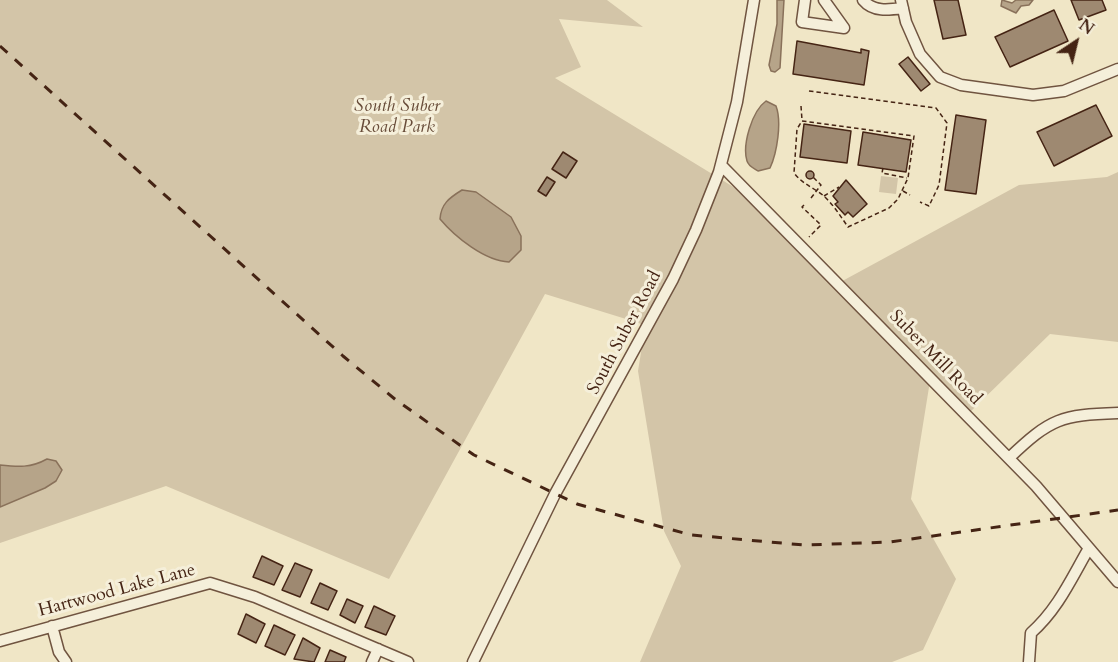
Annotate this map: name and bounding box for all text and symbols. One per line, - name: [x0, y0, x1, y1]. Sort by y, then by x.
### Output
- north arrow: [1046, 12, 1106, 72]
- text: N: [1074, 14, 1098, 40]
- park label: South Suber Road Park: [354, 96, 440, 138]
- street label: South Suber Road: [583, 268, 667, 398]
- street label: Suber Mill Road: [884, 306, 986, 410]
- street label: Hartwood Lake Lane: [36, 560, 198, 622]

